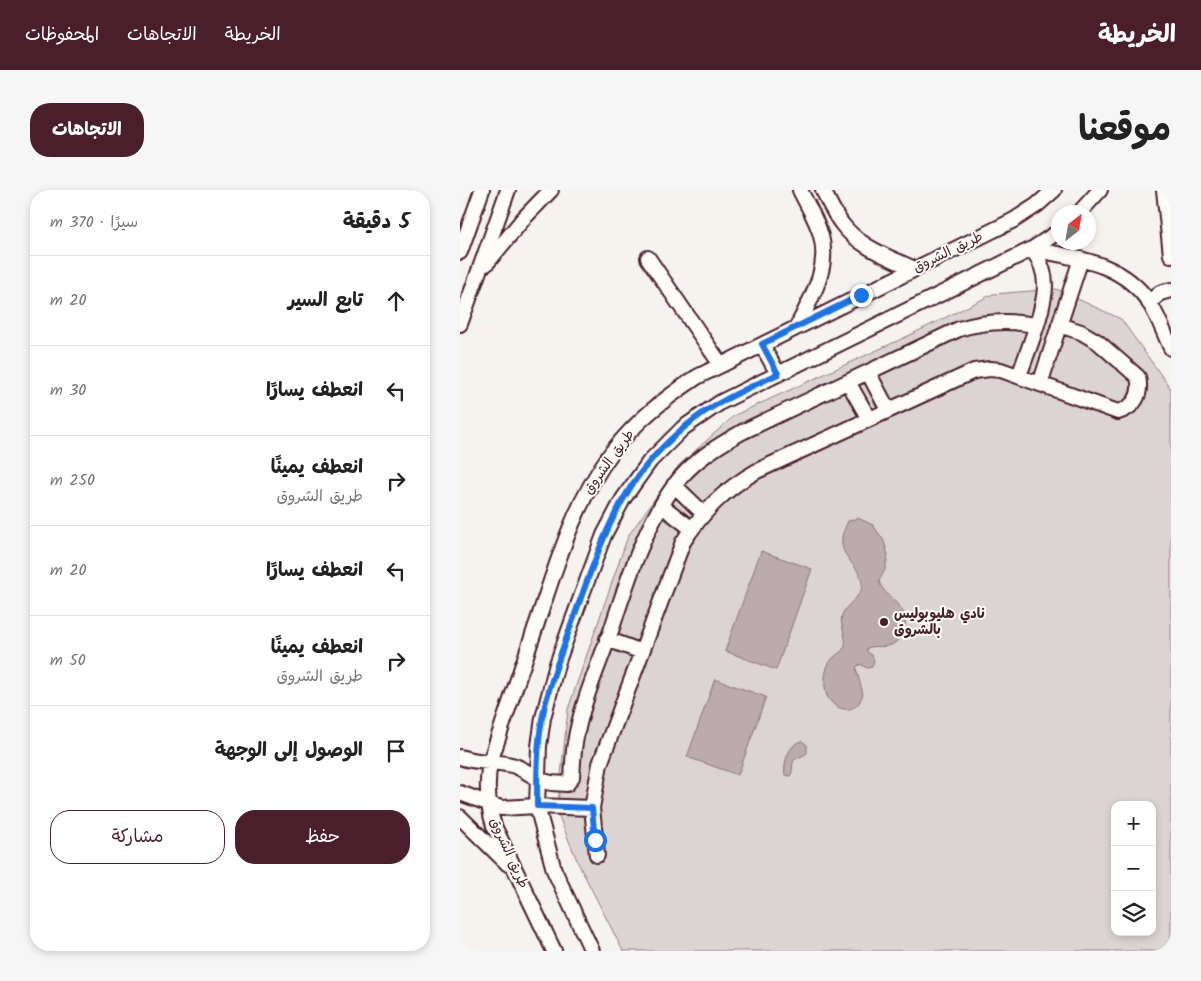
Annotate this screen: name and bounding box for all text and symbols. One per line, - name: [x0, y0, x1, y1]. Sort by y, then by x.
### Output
- text: الخريطة: [1098, 16, 1176, 55]
- text: المحفوظات: [25, 21, 99, 50]
- text: الاتجاهات: [127, 21, 197, 50]
- text: الخريطة: [225, 21, 281, 50]
- button: الاتجاهات: [30, 103, 144, 157]
- text: موقعنا: [1078, 103, 1171, 159]
- north arrow: [1051, 205, 1096, 250]
- text: 5 دقيقة: [343, 206, 410, 239]
- text: سيرًا · 370 m: [50, 210, 138, 235]
- street label: طريق الشروق: [909, 226, 987, 278]
- route end: [850, 284, 873, 307]
- text: تابع السير: [288, 286, 363, 316]
- icon: ahead: [382, 287, 410, 315]
- text: 20 m: [50, 288, 86, 313]
- text: انعطف يسارًا: [266, 376, 363, 406]
- icon: left: [382, 377, 410, 405]
- text: 30 m: [50, 378, 86, 403]
- street label: طريق الشروق: [578, 425, 640, 499]
- text: انعطف يمينًا: [271, 453, 363, 483]
- icon: right: [382, 467, 410, 495]
- text: 250 m: [50, 468, 95, 493]
- text: طريق الشروق: [277, 484, 363, 509]
- text: انعطف يسارًا: [266, 556, 363, 586]
- icon: left: [382, 557, 410, 585]
- text: 20 m: [50, 558, 86, 583]
- place label: نادي هليوبوليس بالشروق: [894, 603, 985, 641]
- marker: نادي هليوبوليس بالشروق: [878, 616, 890, 628]
- text: انعطف يمينًا: [271, 633, 363, 663]
- icon: right: [382, 647, 410, 675]
- text: 50 m: [50, 648, 86, 673]
- text: طريق الشروق: [277, 664, 363, 689]
- text: الوصول إلى الوجهة: [215, 736, 363, 766]
- icon: arrive: [382, 737, 410, 765]
- map controls: [1111, 801, 1156, 936]
- button: +: [1111, 801, 1156, 846]
- button: مشاركة: [50, 810, 225, 864]
- button: حفظ: [235, 810, 410, 864]
- street label: طريق الشروق: [484, 814, 534, 892]
- route start: [584, 829, 607, 852]
- button: −: [1111, 846, 1156, 891]
- button: layers: [1111, 891, 1156, 936]

